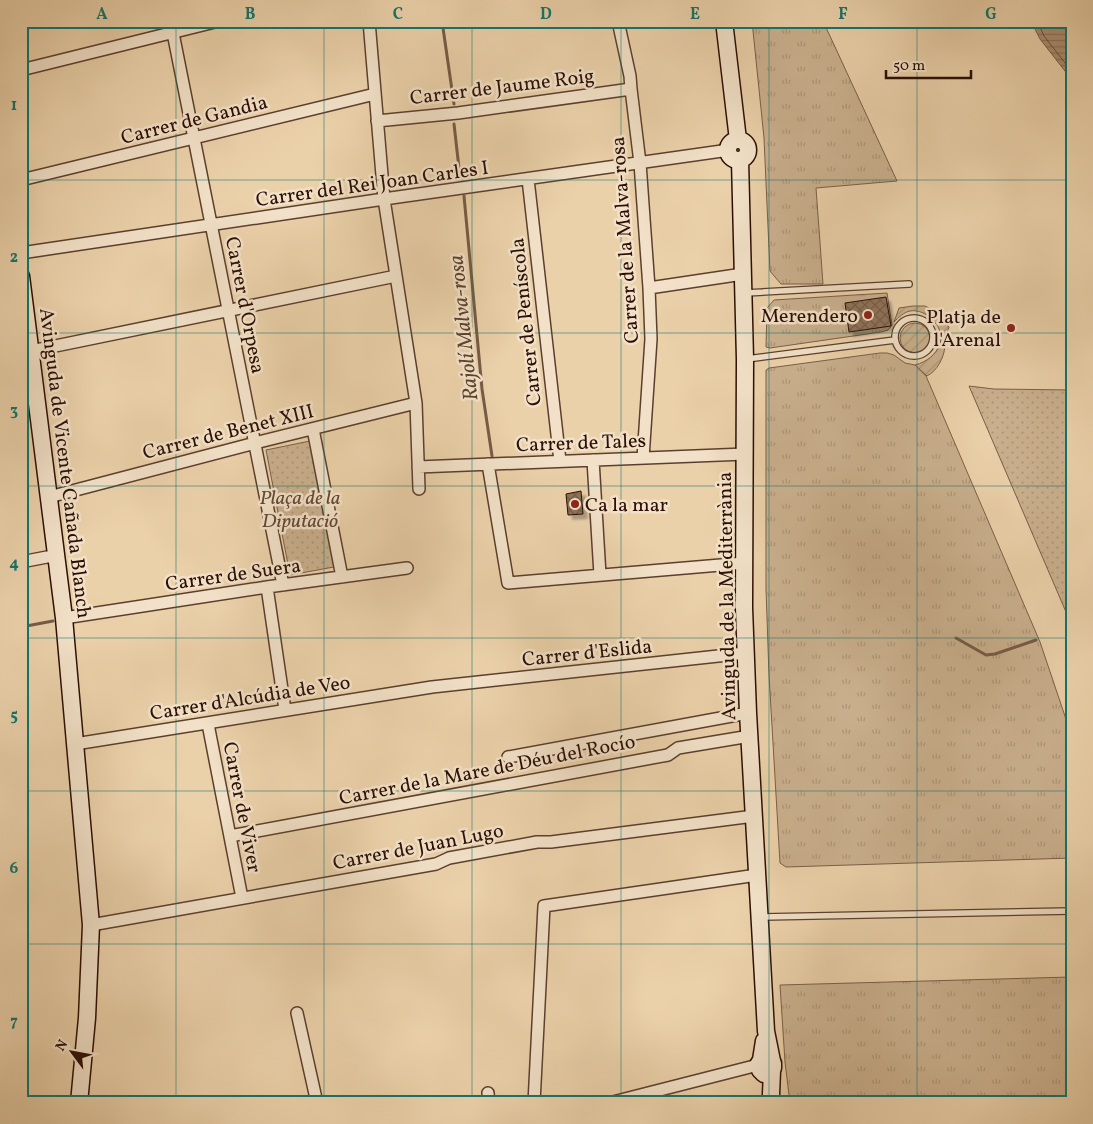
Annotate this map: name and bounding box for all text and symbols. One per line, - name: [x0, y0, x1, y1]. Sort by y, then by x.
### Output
- text: A: [96, 4, 108, 26]
- text: B: [245, 4, 256, 26]
- text: C: [393, 4, 403, 26]
- text: D: [540, 4, 552, 26]
- text: E: [690, 4, 700, 26]
- text: F: [838, 4, 848, 26]
- text: G: [985, 4, 997, 26]
- scale bar: [886, 48, 970, 80]
- text: 50 m: [893, 56, 925, 77]
- street label: Carrer de Jaume Roig: [408, 63, 596, 113]
- street label: Carrer de Gandia: [118, 89, 271, 153]
- text: 1: [11, 95, 17, 117]
- street label: Carrer de la Malva-rosa: [605, 135, 647, 344]
- street label: Carrer del Rei Joan Carles I: [254, 155, 490, 215]
- street label: Carrer d'Orpesa: [217, 234, 271, 376]
- street label: Carrer de Peníscola: [504, 236, 550, 407]
- text: 2: [10, 247, 18, 269]
- water label: Rajolí Malva-rosa: [442, 253, 487, 402]
- place label: Merendero: [761, 303, 858, 331]
- place label: Platja de l'Arenal: [926, 304, 1001, 355]
- street label: Avinguda de Vicente Cañada Blanch: [31, 306, 97, 620]
- marker: Merendero: [862, 309, 874, 321]
- marker: Platja de l'Arenal: [1005, 322, 1017, 334]
- street label: Carrer de Benet XIII: [140, 398, 317, 468]
- text: 3: [10, 400, 18, 422]
- street label: Carrer de Tales: [515, 428, 647, 460]
- street label: Avinguda de la Mediterrània: [712, 471, 744, 721]
- park label: Plaça de la Diputació: [259, 485, 341, 536]
- place label: Ca la mar: [585, 492, 668, 520]
- marker: Ca la mar: [569, 498, 581, 510]
- text: 4: [9, 553, 19, 575]
- street label: Carrer de Suera: [164, 553, 303, 599]
- street label: Carrer d'Eslida: [521, 633, 654, 675]
- street label: Carrer d'Alcúdia de Veo: [148, 669, 353, 729]
- text: 5: [10, 705, 18, 727]
- street label: Carrer de la Mare de Déu del Rocío: [337, 728, 638, 813]
- street label: Carrer de Viver: [215, 740, 267, 875]
- street label: Carrer de Juan Lugo: [331, 818, 506, 878]
- text: 6: [10, 858, 19, 880]
- text: 7: [10, 1011, 18, 1033]
- north arrow: [48, 1026, 98, 1076]
- text: N: [51, 1037, 73, 1055]

